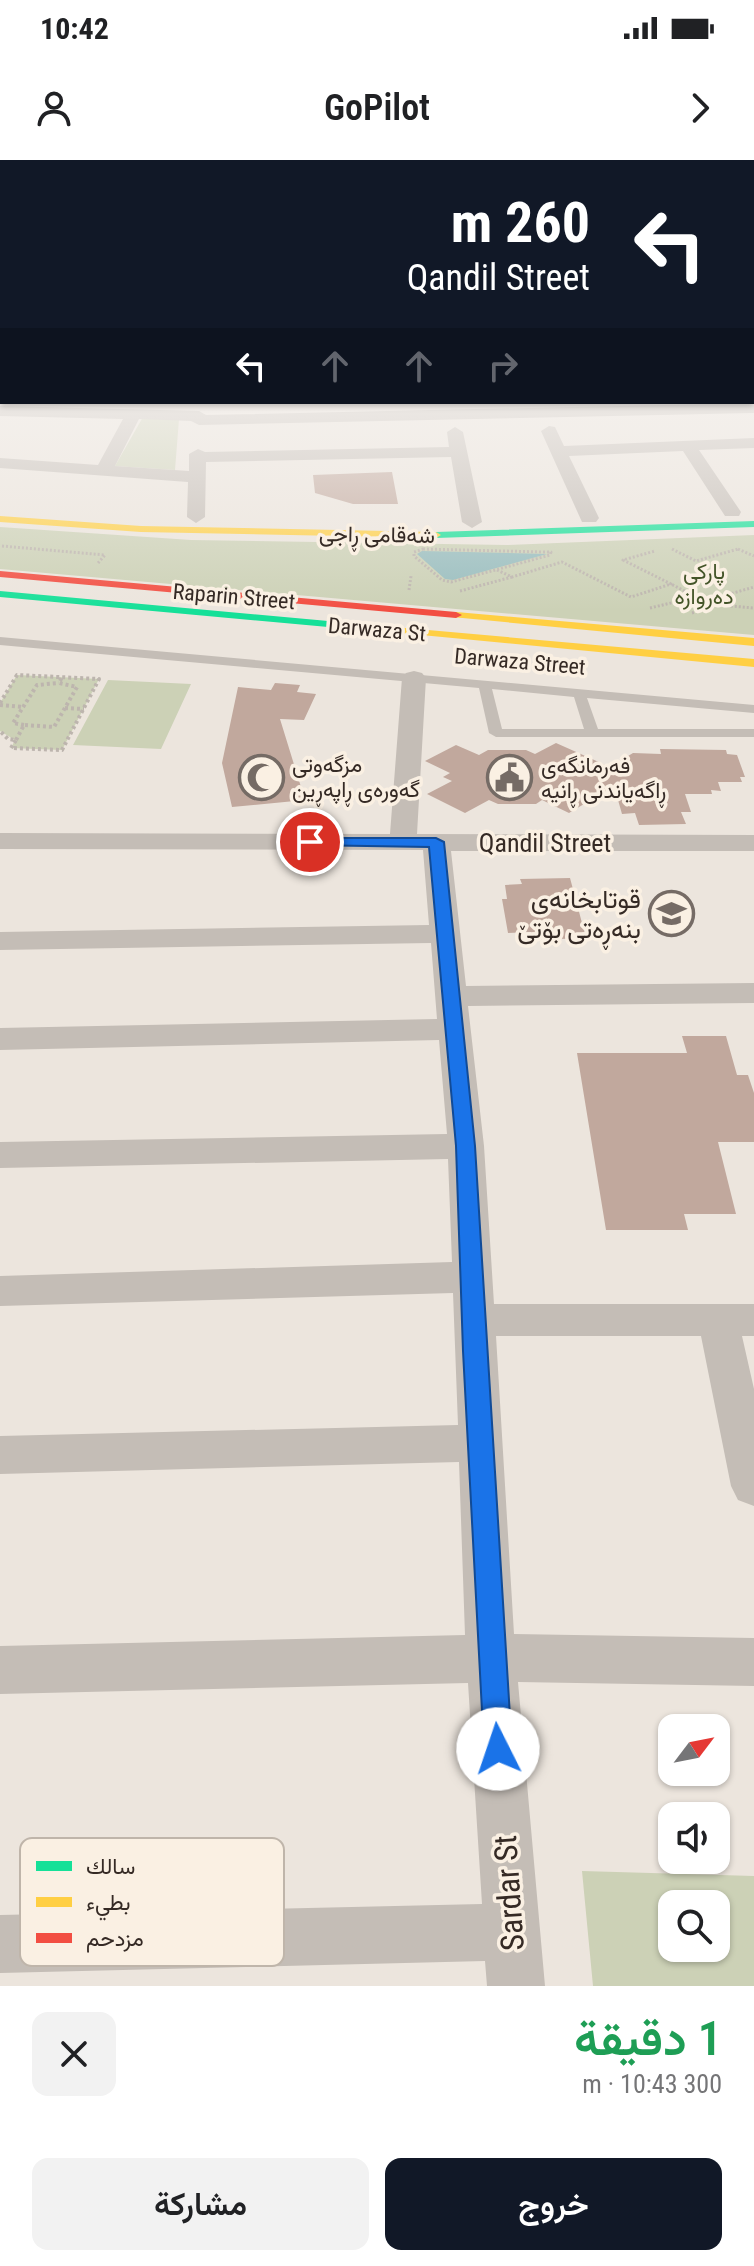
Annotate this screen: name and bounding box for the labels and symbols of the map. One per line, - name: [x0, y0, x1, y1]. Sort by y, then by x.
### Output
- street label: شەقامی ڕاجی: [319, 521, 435, 553]
- park label: پارکی دەروازە: [675, 559, 733, 610]
- street label: Raparin Street: [172, 579, 296, 614]
- street label: Darwaza St: [327, 613, 427, 646]
- street label: Darwaza Street: [453, 643, 587, 680]
- place label: مزگەوتی گەورەی ڕاپەڕین: [292, 752, 420, 807]
- mosque icon: مزگەوتی گەورەی ڕاپەڕین: [237, 753, 285, 801]
- place label: فەرمانگەی ڕاگەیاندنی ڕانیە: [541, 753, 666, 808]
- public building icon: فەرمانگەی ڕاگەیاندنی ڕانیە: [486, 754, 534, 802]
- pin: [276, 808, 344, 876]
- street label: Qandil Street: [479, 828, 611, 858]
- place label: قوتابخانەی بنەڕەتی بۆتێ: [517, 884, 641, 950]
- school or university icon: قوتابخانەی بنەڕەتی بۆتێ: [648, 890, 696, 938]
- position arrow: [456, 1707, 540, 1791]
- north arrow: [658, 1714, 730, 1786]
- street label: Sardar St: [486, 1834, 532, 1952]
- legend: [20, 1838, 284, 1966]
- text: سالك: [86, 1854, 135, 1879]
- text: بطيء: [86, 1890, 131, 1921]
- text: مزدحم: [86, 1926, 144, 1953]

